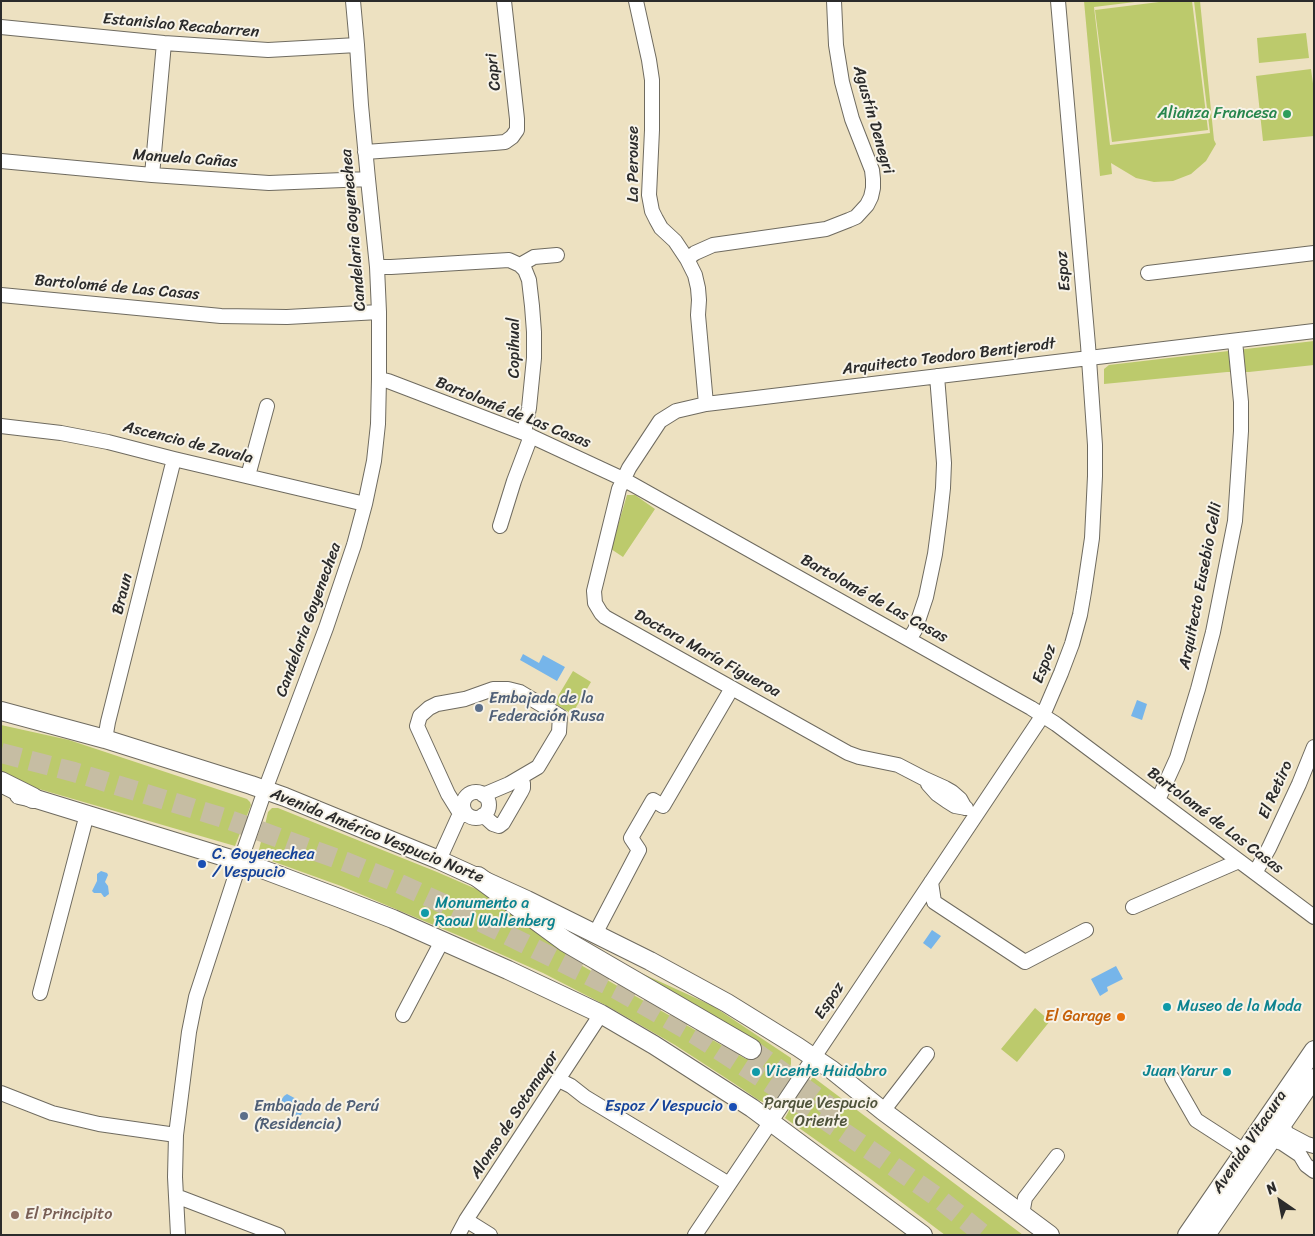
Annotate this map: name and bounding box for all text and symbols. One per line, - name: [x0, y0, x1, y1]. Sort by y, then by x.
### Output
- street label: Estanislao Recabarren: [102, 10, 260, 42]
- street label: Capri: [482, 52, 506, 92]
- street label: Agustín Denegri: [848, 64, 898, 176]
- place label: Alianza Francesa: [1158, 104, 1277, 124]
- marker: Alianza Francesa: [1281, 108, 1293, 120]
- street label: La Perouse: [624, 126, 644, 202]
- street label: Manuela Cañas: [132, 146, 238, 172]
- street label: Candelaria Goyenechea: [337, 148, 371, 312]
- street label: Espoz: [1053, 250, 1075, 292]
- street label: Bartolomé de Las Casas: [34, 271, 200, 305]
- street label: Copihual: [505, 318, 525, 378]
- street label: Arquitecto Teodoro Bentjerodt: [841, 334, 1057, 380]
- street label: Bartolomé de Las Casas: [433, 373, 593, 453]
- street label: Ascencio de Zavala: [121, 418, 255, 468]
- street label: Arquitecto Eusebio Celli: [1175, 501, 1227, 671]
- street label: Candelaria Goyenechea: [272, 540, 346, 700]
- street label: Bartolomé de Las Casas: [797, 550, 951, 648]
- street label: Braun: [109, 571, 137, 617]
- street label: Doctora María Figueroa: [631, 606, 783, 702]
- street label: Espoz: [1029, 642, 1061, 686]
- place label: Embajada de la Federación Rusa: [489, 689, 604, 727]
- marker: Embajada de la Federación Rusa: [473, 702, 485, 714]
- street label: El Retiro: [1255, 758, 1297, 822]
- street label: Bartolomé de Las Casas: [1143, 764, 1287, 878]
- street label: Avenida Américo Vespucio Norte: [267, 784, 487, 888]
- place label: C. Goyenechea / Vespucio: [212, 845, 315, 883]
- marker: C. Goyenechea / Vespucio: [196, 858, 208, 870]
- place label: Monumento a Raoul Wallenberg: [435, 894, 556, 932]
- marker: Monumento a Raoul Wallenberg: [419, 907, 431, 919]
- street label: Espoz: [811, 979, 849, 1023]
- place label: Museo de la Moda: [1177, 997, 1302, 1017]
- marker: Museo de la Moda: [1161, 1001, 1173, 1013]
- place label: El Garage: [1045, 1007, 1111, 1027]
- marker: El Garage: [1115, 1011, 1127, 1023]
- street label: Alonso de Sotomayor: [467, 1048, 563, 1182]
- place label: Vicente Huidobro: [766, 1062, 887, 1082]
- place label: Juan Yarur: [1143, 1062, 1217, 1082]
- marker: Vicente Huidobro: [750, 1066, 762, 1078]
- marker: Juan Yarur: [1221, 1066, 1233, 1078]
- street label: Avenida Vitacura: [1209, 1087, 1291, 1197]
- park label: Parque Vespucio Oriente: [764, 1094, 878, 1132]
- place label: Embajada de Perú (Residencia): [254, 1097, 379, 1135]
- place label: Espoz / Vespucio: [605, 1097, 723, 1117]
- marker: Espoz / Vespucio: [727, 1101, 739, 1113]
- marker: Embajada de Perú (Residencia): [238, 1110, 250, 1122]
- text: N: [1261, 1175, 1282, 1201]
- north arrow: [1255, 1176, 1305, 1226]
- place label: El Principito: [25, 1205, 112, 1225]
- marker: El Principito: [9, 1209, 21, 1221]

